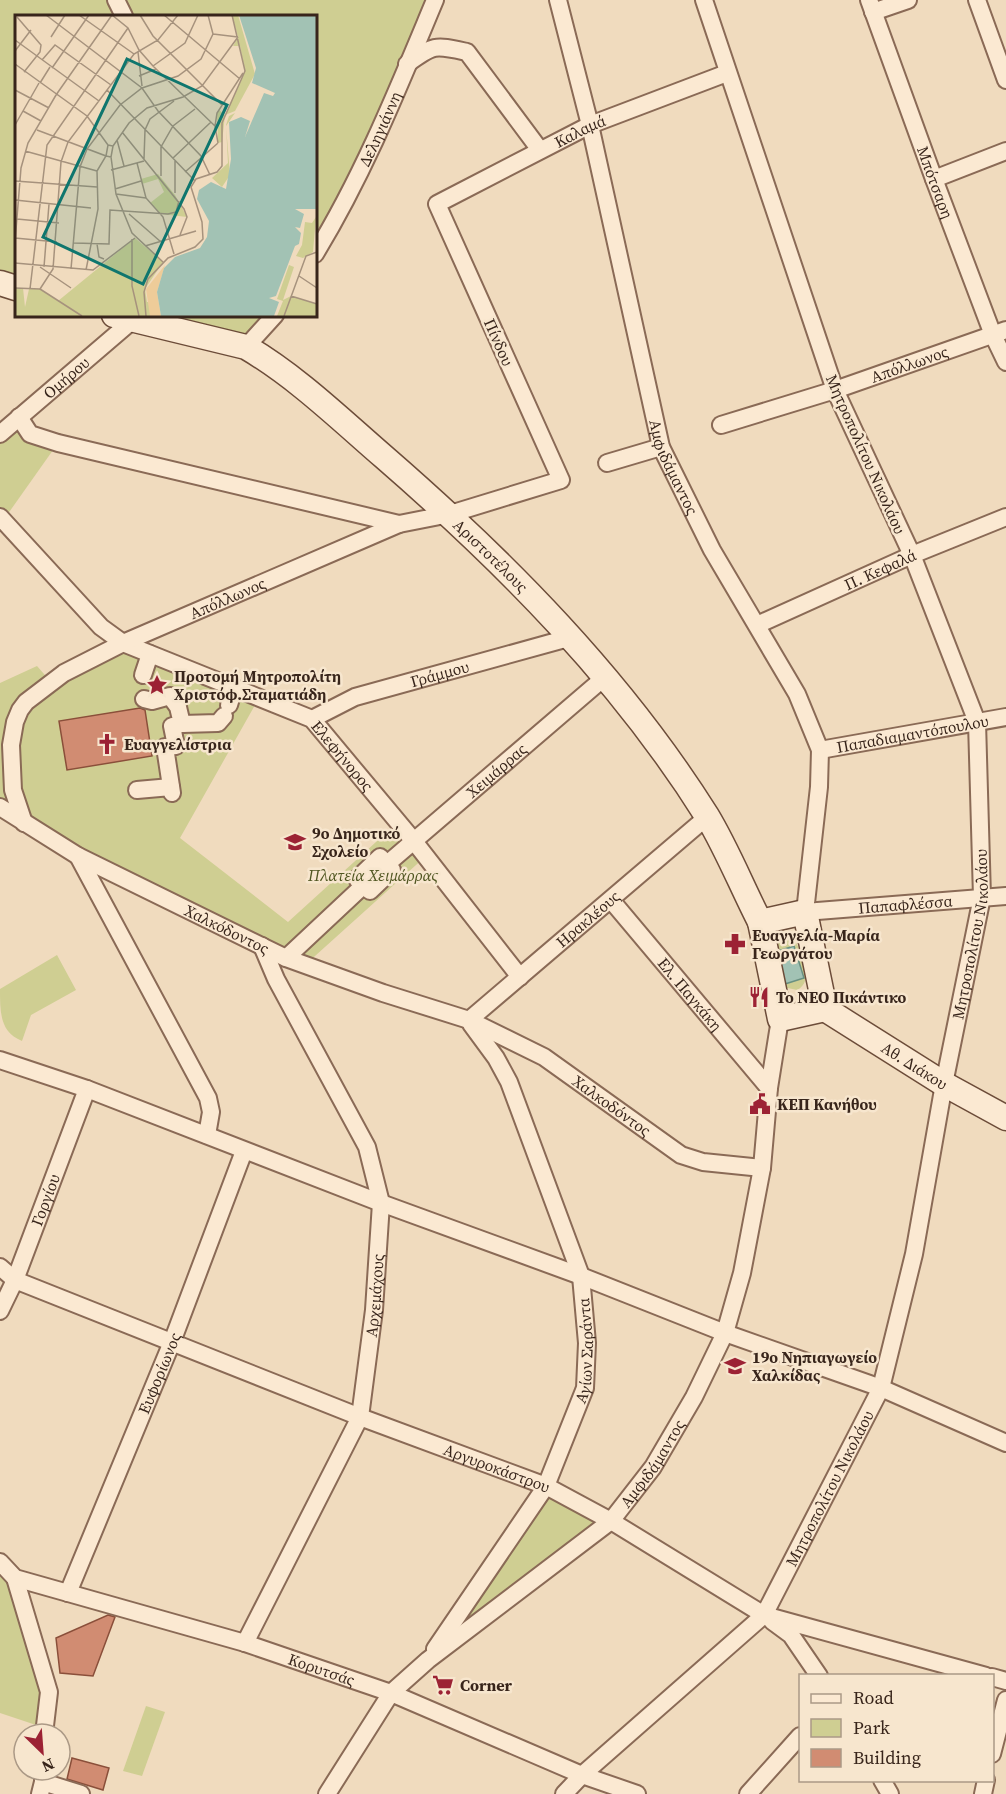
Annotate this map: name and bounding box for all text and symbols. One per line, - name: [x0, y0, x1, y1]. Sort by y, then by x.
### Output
- inset map: [15, 15, 316, 316]
- street label: Δεληγιάννη: [353, 88, 406, 170]
- street label: Καλαμά: [550, 109, 609, 153]
- street label: Μπότσαρη: [912, 143, 959, 222]
- street label: Πίνδου: [479, 315, 519, 369]
- street label: Απόλλωνος: [868, 340, 951, 388]
- street label: Ομήρου: [38, 351, 94, 403]
- street label: Μητροπολίτου Νικολάου: [821, 371, 911, 537]
- street label: Αμφιδάμαντος: [644, 417, 704, 518]
- street label: Αριστοτέλους: [449, 514, 533, 597]
- street label: Π. Κεφαλά: [841, 544, 920, 595]
- street label: Απόλλωνος: [186, 572, 269, 624]
- street label: Γράμμου: [408, 655, 471, 692]
- place label: Προτομή Μητροπολίτη Χριστόφ.Σταματιάδη: [174, 665, 341, 705]
- place icon: Προτομή Μητροπολίτη Χριστόφ.Σταματιάδη: [145, 673, 169, 697]
- street label: Παπαδιαμαντόπουλου: [835, 709, 990, 758]
- street label: Ελεφήνορος: [307, 716, 379, 796]
- church icon: Ευαγγελίστρια: [95, 732, 119, 756]
- place label: Ευαγγελίστρια: [124, 733, 232, 755]
- street label: Χειμάρρας: [461, 738, 531, 803]
- place label: 9ο Δημοτικό Σχολείο: [312, 822, 401, 862]
- school or university icon: 9ο Δημοτικό Σχολείο: [283, 830, 307, 854]
- street label: Μητροπολίτου Νικολάου: [946, 849, 993, 1021]
- park label: Πλατεία Χειμάρρας: [307, 864, 439, 886]
- street label: Ηρακλέους: [551, 885, 624, 952]
- street label: Παπαφλέσσα: [858, 889, 953, 919]
- street label: Χαλκόδοντος: [181, 899, 273, 959]
- place label: Ευαγγελία-Μαρία Γεωργάτου: [752, 924, 881, 964]
- pharmacy icon: Ευαγγελία-Μαρία Γεωργάτου: [723, 932, 747, 956]
- street label: Ελ. Παγκάκη: [653, 953, 727, 1036]
- restaurant icon: Το ΝΕΟ Πικάντικο: [747, 985, 771, 1009]
- place label: Το ΝΕΟ Πικάντικο: [776, 986, 907, 1008]
- street label: Αθ. Διάκου: [877, 1036, 952, 1095]
- street label: Χαλκοδόντος: [568, 1070, 656, 1141]
- public building icon: ΚΕΠ Κανήθου: [748, 1092, 772, 1116]
- place label: ΚΕΠ Κανήθου: [777, 1093, 877, 1115]
- street label: Γοργίου: [25, 1171, 65, 1229]
- street label: Αρχεμάχους: [360, 1253, 389, 1338]
- street label: Αγίων Σαράντα: [569, 1297, 598, 1406]
- street label: Ευφορίωνος: [132, 1329, 186, 1417]
- place label: 19ο Νηπιαγωγείο Χαλκίδας: [752, 1346, 877, 1386]
- school or university icon: 19ο Νηπιαγωγείο Χαλκίδας: [723, 1354, 747, 1378]
- street label: Μητροπολίτου Νικολάου: [780, 1407, 879, 1570]
- street label: Αμφιδάμαντος: [615, 1415, 690, 1512]
- street label: Αργυροκάστρου: [441, 1438, 553, 1498]
- street label: Κορυτσάς: [285, 1648, 358, 1691]
- supermarket icon: Corner: [431, 1673, 455, 1697]
- place label: Corner: [460, 1674, 513, 1696]
- legend: [799, 1674, 994, 1782]
- text: Road: [853, 1685, 894, 1710]
- text: Park: [853, 1715, 890, 1740]
- north arrow: [12, 1722, 72, 1782]
- text: Building: [853, 1745, 921, 1770]
- text: N: [38, 1753, 58, 1778]

